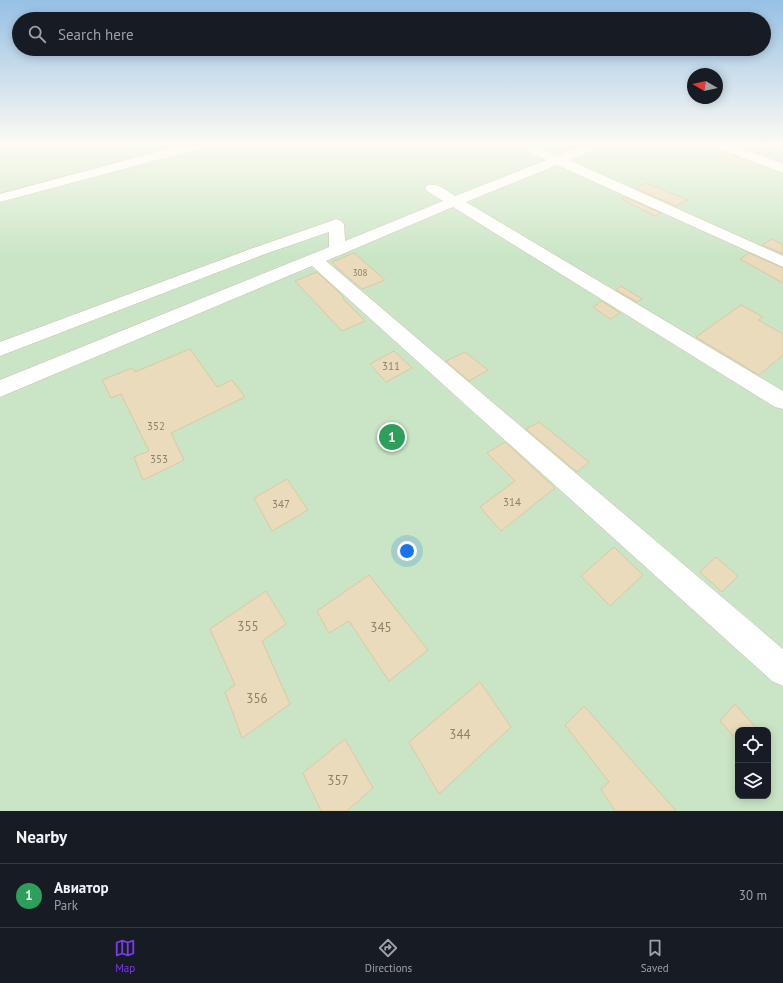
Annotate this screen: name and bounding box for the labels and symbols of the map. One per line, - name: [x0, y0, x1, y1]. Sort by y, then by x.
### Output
- north arrow: [687, 68, 723, 104]
- house number: 308: [353, 267, 367, 278]
- house number: 311: [382, 359, 400, 373]
- house number: 352: [147, 419, 165, 433]
- pin: 1: [379, 422, 405, 452]
- house number: 353: [150, 452, 168, 466]
- house number: 314: [503, 495, 521, 509]
- house number: 347: [272, 497, 290, 511]
- your location: [397, 541, 417, 561]
- house number: 355: [237, 618, 259, 635]
- house number: 345: [370, 619, 392, 636]
- house number: 356: [246, 690, 268, 707]
- house number: 344: [449, 726, 471, 743]
- house number: 357: [327, 772, 349, 789]

